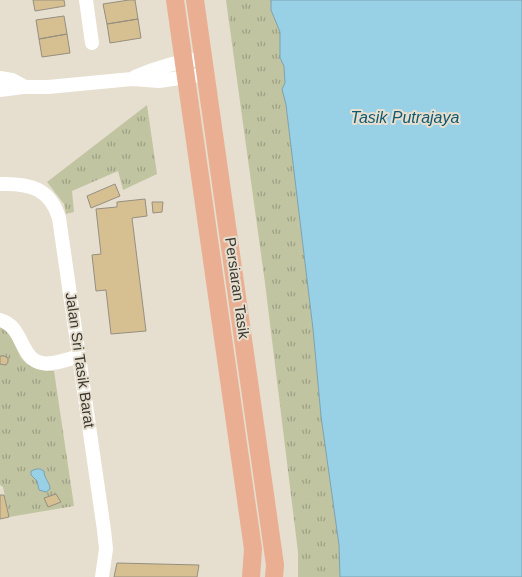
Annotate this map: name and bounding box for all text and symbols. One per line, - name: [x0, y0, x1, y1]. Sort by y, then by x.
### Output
- water label: Tasik Putrajaya: [351, 109, 460, 126]
- street label: Persiaran Tasik: [222, 236, 253, 340]
- street label: Jalan Sri Tasik Barat: [63, 291, 99, 429]

